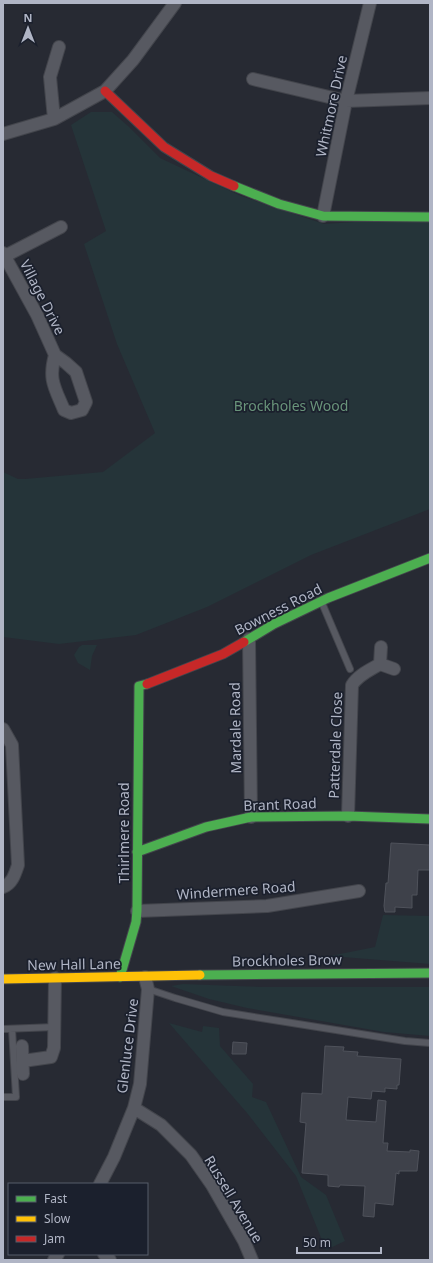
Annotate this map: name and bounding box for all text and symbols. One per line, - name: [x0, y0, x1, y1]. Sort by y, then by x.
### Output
- north arrow: [8, 8, 48, 48]
- text: N: [24, 10, 32, 25]
- street label: Whitmore Drive: [311, 53, 351, 159]
- street label: Village Drive: [16, 256, 70, 338]
- park label: Brockholes Wood: [234, 396, 348, 415]
- street label: Bowness Road: [231, 579, 325, 639]
- street label: Mardale Road: [225, 682, 245, 774]
- street label: Patterdale Close: [324, 691, 346, 799]
- street label: Thirlmere Road: [114, 782, 133, 884]
- street label: Brant Road: [243, 793, 317, 815]
- street label: Windermere Road: [176, 876, 296, 904]
- street label: Brockholes Brow: [232, 950, 342, 970]
- street label: New Hall Lane: [27, 954, 121, 974]
- street label: Glenluce Drive: [112, 997, 142, 1095]
- street label: Russell Avenue: [200, 1152, 268, 1246]
- legend: [8, 1183, 148, 1255]
- text: Fast: [44, 1190, 68, 1207]
- text: Slow: [44, 1210, 71, 1227]
- scale bar: [297, 1229, 381, 1255]
- text: Jam: [43, 1230, 65, 1247]
- text: 50 m: [303, 1234, 331, 1251]

